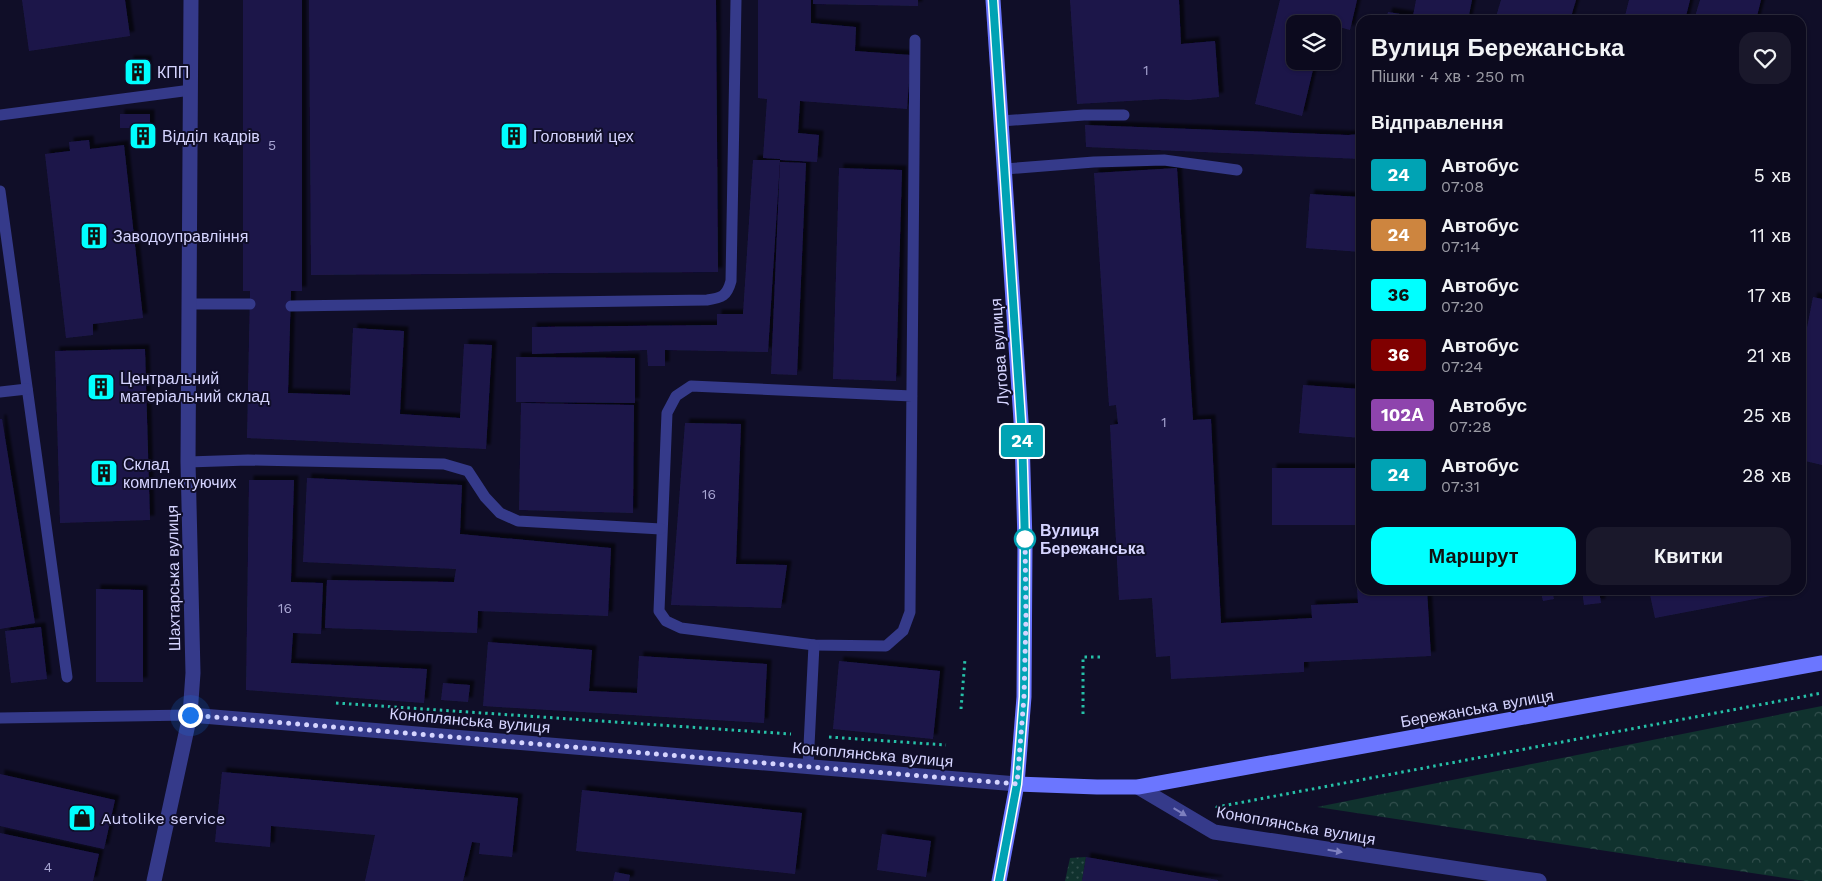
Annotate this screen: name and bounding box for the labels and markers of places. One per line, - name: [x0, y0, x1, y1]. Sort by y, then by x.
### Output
- building icon: КПП: [123, 57, 153, 87]
- place label: КПП: [157, 63, 189, 82]
- building icon: Відділ кадрів: [128, 121, 158, 151]
- building icon: Головний цех: [499, 121, 529, 151]
- place label: Відділ кадрів: [162, 127, 260, 146]
- place label: Головний цех: [533, 127, 634, 146]
- building icon: Заводоуправління: [79, 221, 109, 251]
- place label: Заводоуправління: [113, 227, 248, 246]
- place label: Центральний матеріальний склад: [120, 369, 270, 406]
- building icon: Центральний матеріальний склад: [86, 372, 116, 402]
- place label: Склад комплектуючих: [123, 455, 237, 492]
- building icon: Склад комплектуючих: [89, 458, 119, 488]
- place label: Вулиця Бережанська: [1040, 521, 1145, 558]
- marker: Вулиця Бережанська: [1014, 528, 1036, 550]
- shop icon: Autolike service: [67, 803, 97, 833]
- place label: Autolike service: [101, 809, 225, 828]

